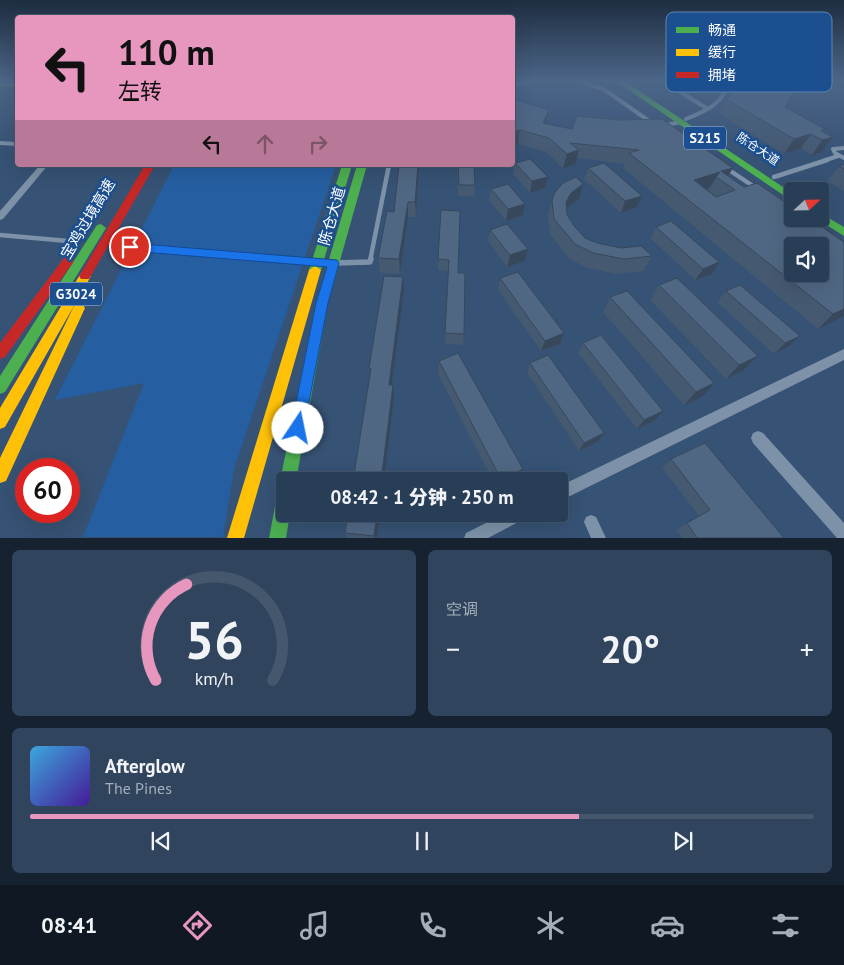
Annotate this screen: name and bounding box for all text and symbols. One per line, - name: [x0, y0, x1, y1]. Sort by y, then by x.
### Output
- legend: [666, 12, 832, 92]
- text: 畅通: [708, 21, 736, 39]
- text: 110 m: [118, 29, 215, 75]
- icon: left: [35, 35, 100, 100]
- text: 缓行: [708, 43, 736, 61]
- text: 拥堵: [708, 66, 736, 84]
- text: 左转: [118, 77, 162, 105]
- road number: S215: [684, 126, 726, 150]
- street label: 陈仓大道: [734, 129, 782, 168]
- icon: left: [198, 130, 226, 158]
- icon: ahead: [251, 130, 279, 158]
- icon: right: [304, 130, 332, 158]
- street label: 宝鸡过境高速: [56, 175, 119, 262]
- north arrow: [784, 182, 829, 228]
- map controls: [784, 182, 829, 282]
- street label: 陈仓大道: [314, 184, 349, 247]
- pin: [109, 226, 151, 268]
- icon: arrive: [116, 233, 144, 261]
- button: sound: [784, 237, 829, 282]
- road number: G3024: [50, 282, 102, 306]
- position arrow: [271, 401, 323, 453]
- speed limit sign: 60: [15, 458, 80, 523]
- text: 08:42 · 1 分钟 · 250 m: [330, 485, 514, 509]
- text: 空调: [446, 599, 478, 619]
- text: 56: [185, 606, 243, 673]
- text: 20°: [600, 624, 660, 673]
- text: −: [446, 630, 460, 667]
- text: +: [800, 630, 814, 667]
- text: km/h: [194, 667, 234, 690]
- text: Afterglow: [105, 754, 185, 778]
- text: The Pines: [105, 778, 172, 798]
- icon: previous: [147, 827, 175, 855]
- icon: pause: [408, 827, 436, 855]
- icon: next: [669, 827, 697, 855]
- icon: directions: [180, 908, 215, 943]
- icon: music: [297, 908, 332, 943]
- icon: phone: [415, 908, 450, 943]
- icon: climate: [533, 908, 568, 943]
- icon: car: [650, 908, 685, 943]
- icon: filters: [768, 908, 803, 943]
- text: 08:41: [41, 911, 97, 939]

